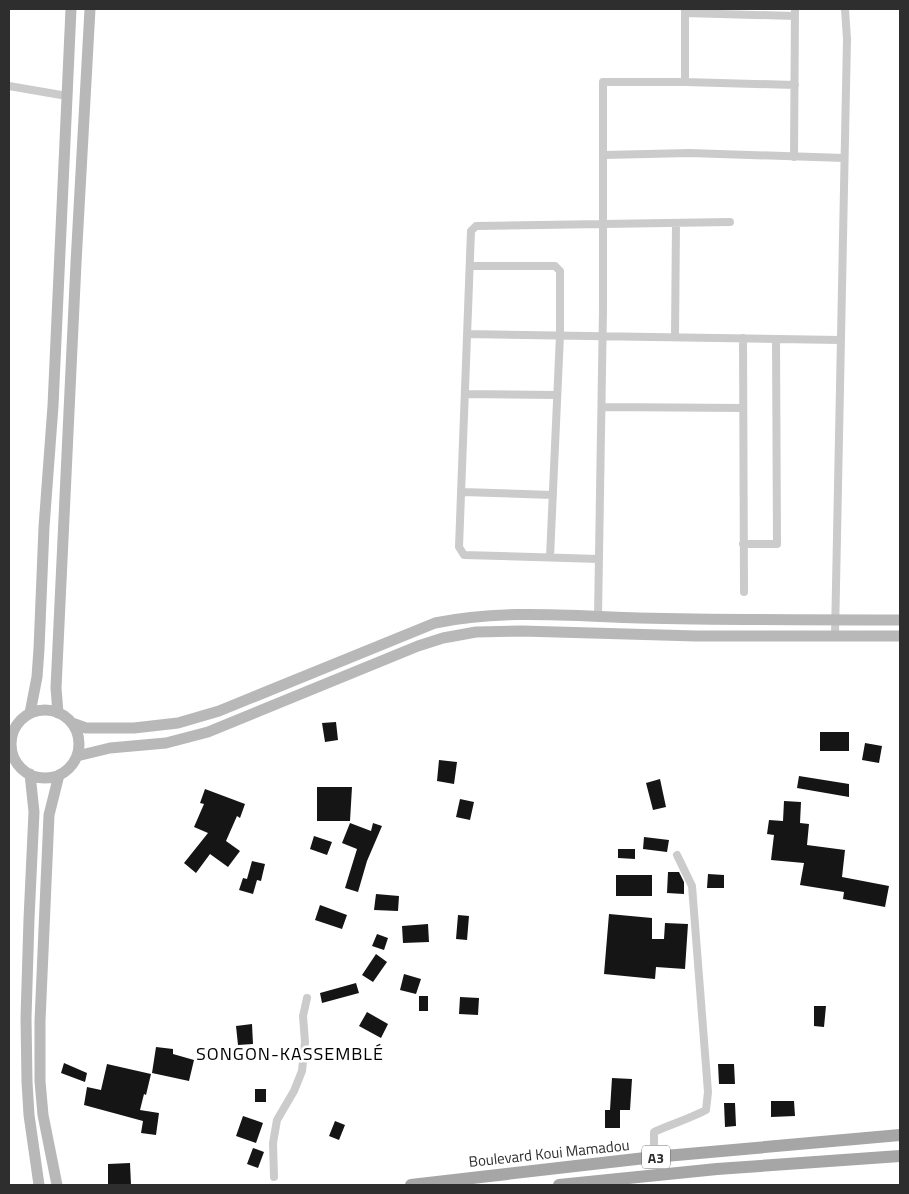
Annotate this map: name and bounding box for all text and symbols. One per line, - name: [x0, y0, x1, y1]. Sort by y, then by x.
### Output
- district label: SONGON-KASSEMBLÉ: [196, 1040, 384, 1067]
- street label: Boulevard Koui Mamadou: [467, 1133, 631, 1173]
- road number: A3: [642, 1146, 670, 1168]

